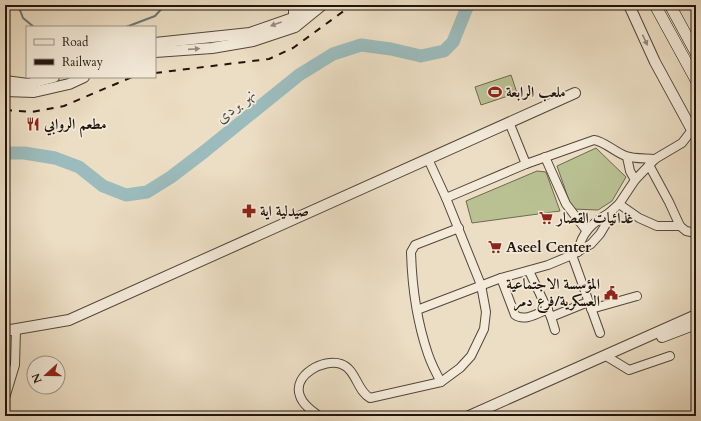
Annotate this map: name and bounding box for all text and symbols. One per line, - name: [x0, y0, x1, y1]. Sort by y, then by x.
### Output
- one-way arrow: [269, 21, 281, 27]
- legend: [26, 26, 156, 78]
- text: Road: [62, 34, 89, 50]
- one-way arrow: [642, 35, 648, 46]
- one-way arrow: [188, 45, 200, 52]
- text: Railway: [62, 54, 104, 70]
- place label: ملعب الرابعة: [506, 82, 566, 102]
- water label: نهر بردى: [211, 83, 260, 129]
- sports icon: ملعب الرابعة: [487, 84, 503, 100]
- place label: مطعم الروابي: [43, 114, 107, 138]
- restaurant icon: مطعم الروابي: [25, 116, 41, 132]
- place label: صيدلية اية: [260, 201, 309, 221]
- pharmacy icon: صيدلية اية: [241, 203, 257, 219]
- place label: غذائيات القصار: [555, 208, 634, 228]
- supermarket icon: غذائيات القصار: [538, 210, 554, 226]
- place label: Aseel Center: [506, 237, 592, 257]
- supermarket icon: Aseel Center: [487, 239, 503, 255]
- place label: المؤسسة الاجتماعية العسكرية/فرع دمر: [506, 274, 600, 313]
- public building icon: المؤسسة الاجتماعية العسكرية/فرع دمر: [603, 285, 619, 301]
- north arrow: [26, 355, 66, 395]
- text: N: [28, 371, 46, 386]

